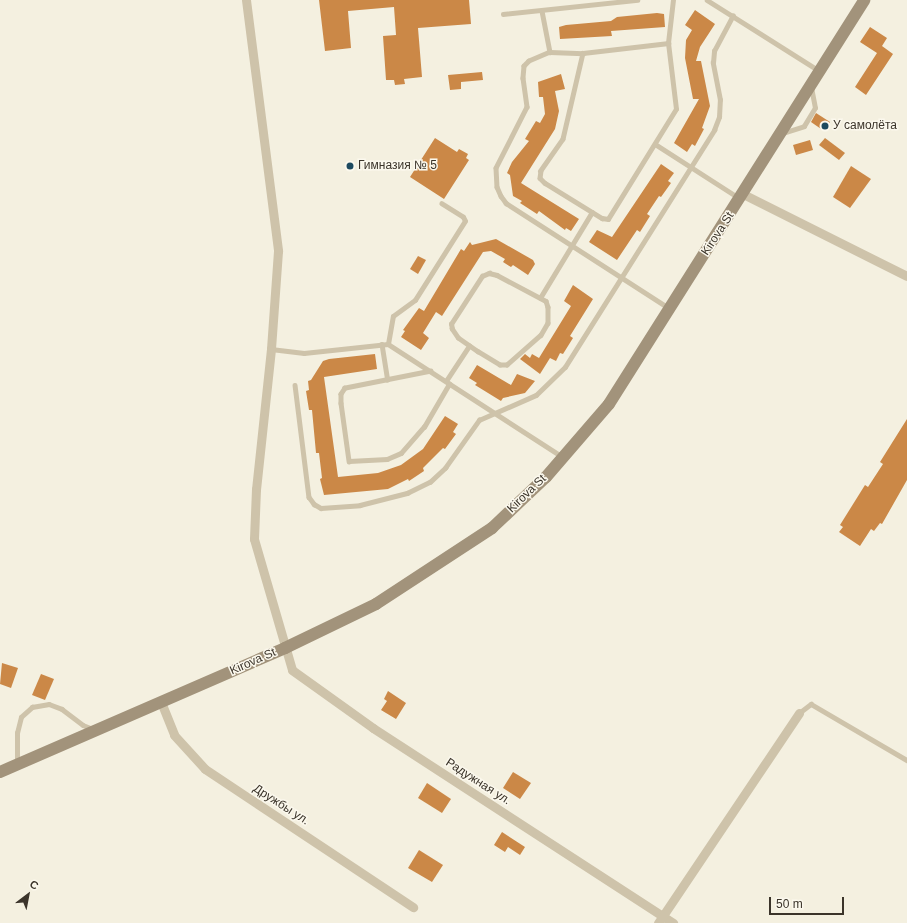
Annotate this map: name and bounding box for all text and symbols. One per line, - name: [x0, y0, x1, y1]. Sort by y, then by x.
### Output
- place label: У самолёта: [833, 119, 897, 133]
- marker: У самолёта: [820, 121, 830, 131]
- place label: Гимназия № 5: [358, 159, 437, 173]
- marker: Гимназия № 5: [345, 161, 355, 171]
- street label: Kirova St: [699, 210, 737, 258]
- street label: Kirova St: [504, 472, 550, 516]
- street label: Kirova St: [228, 646, 278, 678]
- street label: Радужная ул.: [443, 756, 513, 808]
- street label: Дружбы ул.: [250, 782, 312, 828]
- north arrow: [8, 875, 48, 915]
- text: С: [28, 878, 41, 892]
- scale bar: [771, 889, 846, 915]
- text: 50 m: [776, 897, 803, 911]

